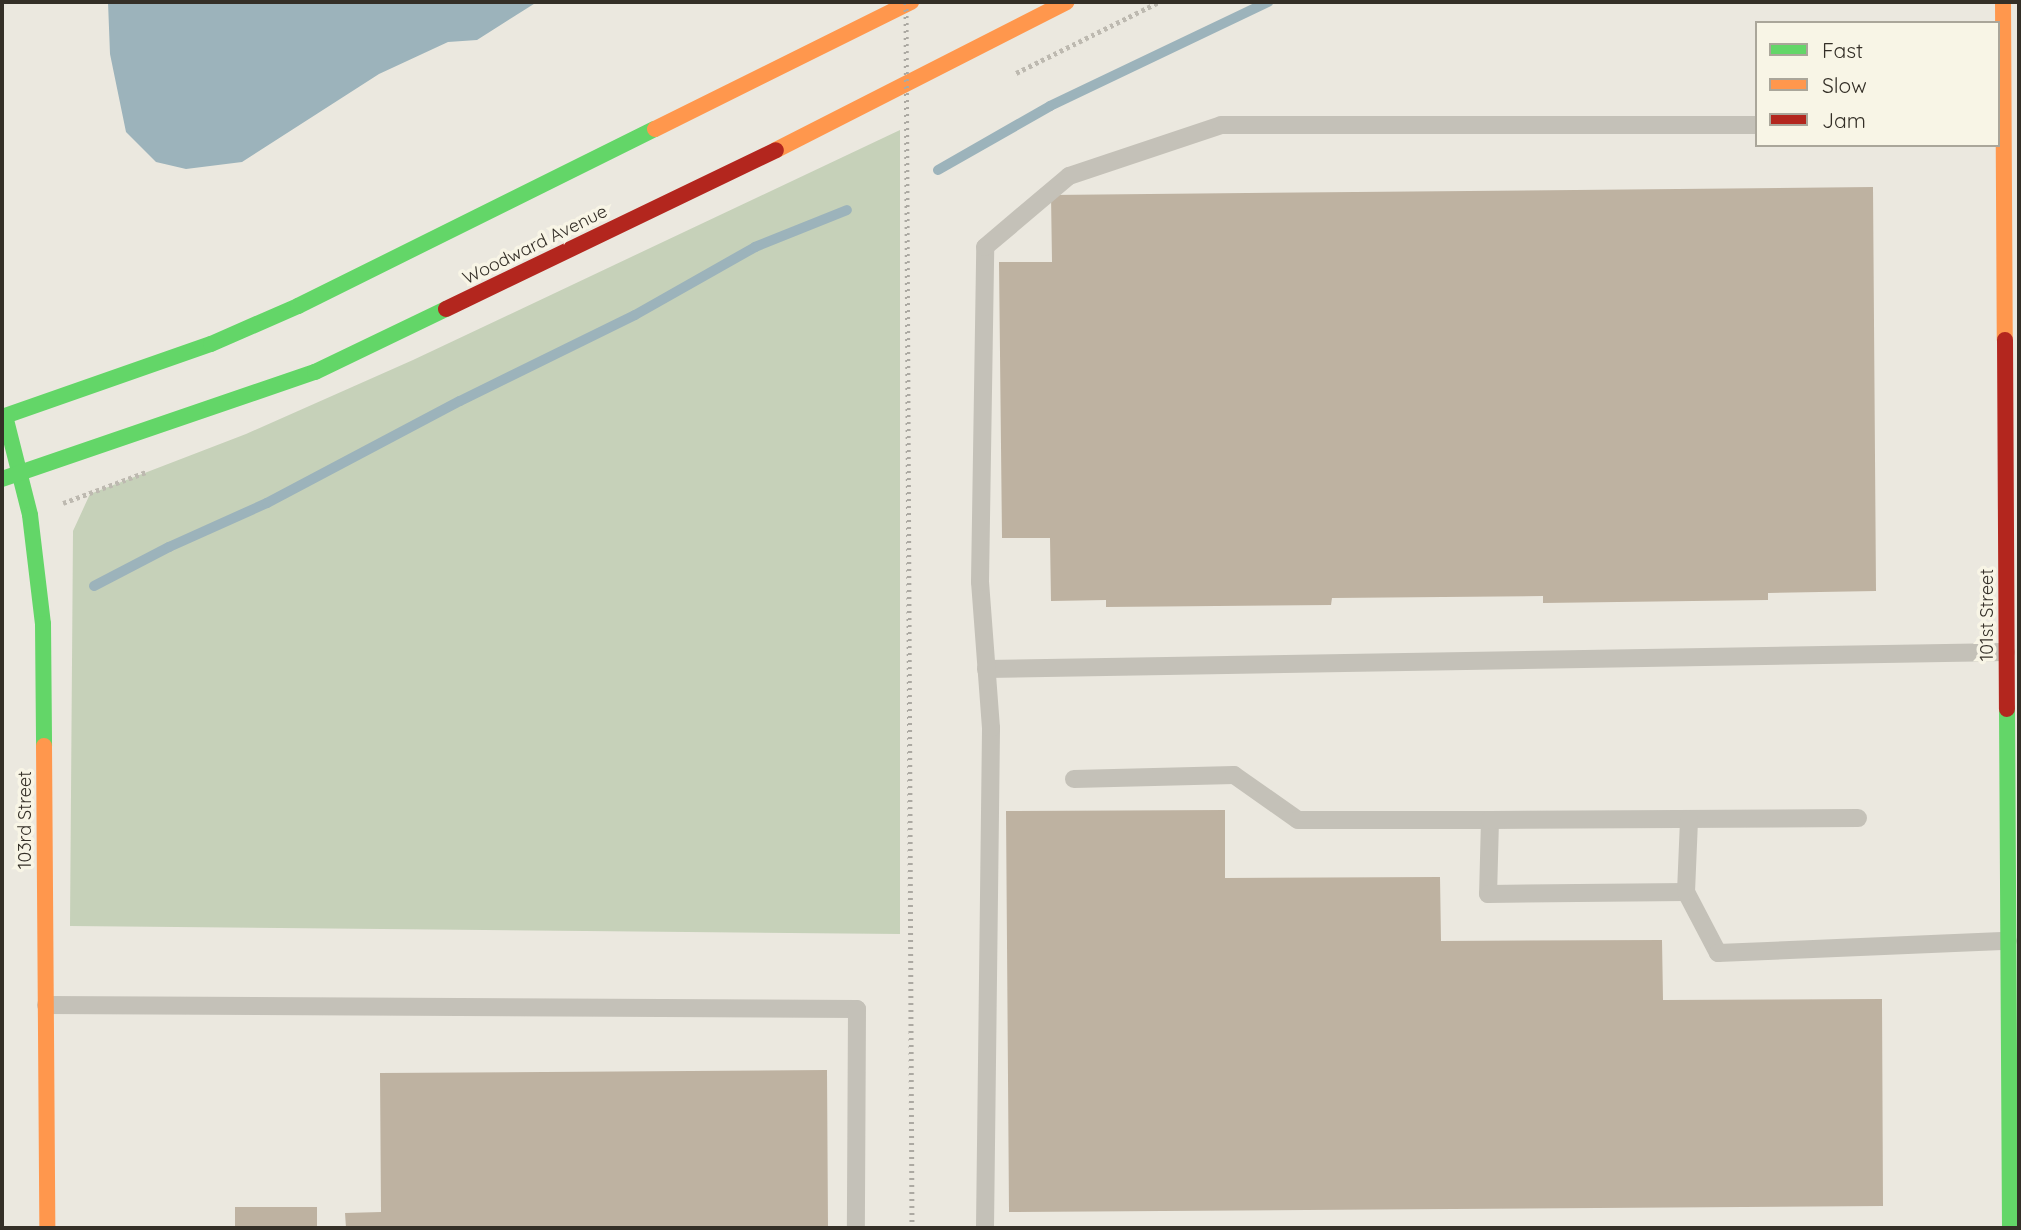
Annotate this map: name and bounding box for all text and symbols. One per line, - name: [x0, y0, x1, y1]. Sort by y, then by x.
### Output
- legend: [1755, 21, 2000, 147]
- text: Fast: [1822, 37, 1863, 63]
- text: Slow: [1822, 72, 1867, 98]
- text: Jam: [1822, 107, 1866, 133]
- street label: Woodward Avenue: [459, 201, 611, 289]
- street label: 101st Street: [1976, 569, 1998, 661]
- street label: 103rd Street: [14, 771, 36, 869]

